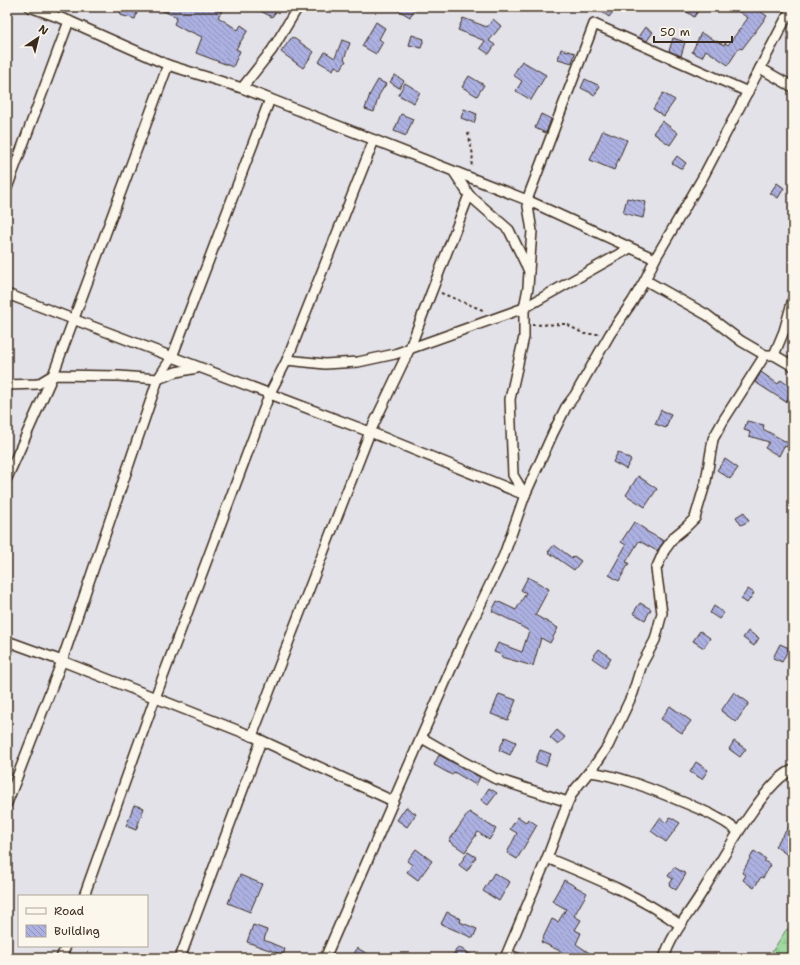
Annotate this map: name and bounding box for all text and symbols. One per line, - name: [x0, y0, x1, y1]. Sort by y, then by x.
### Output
- north arrow: [18, 18, 58, 58]
- scale bar: [654, 18, 732, 44]
- text: N: [36, 22, 52, 39]
- text: 50 m: [660, 24, 690, 40]
- legend: [18, 895, 148, 947]
- text: Road: [54, 903, 85, 919]
- text: Building: [54, 923, 100, 939]

